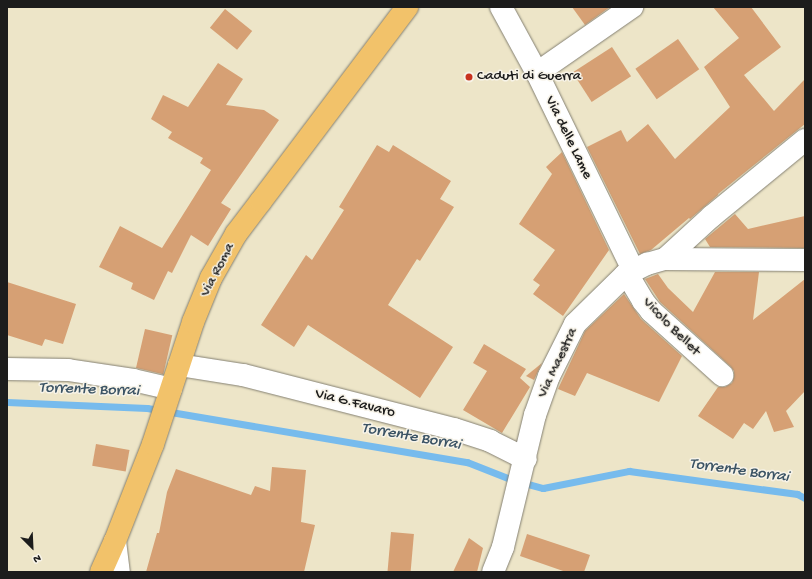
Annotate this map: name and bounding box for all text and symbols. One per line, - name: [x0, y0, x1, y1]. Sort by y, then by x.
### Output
- place label: Caduti di Guerra: [477, 68, 581, 86]
- marker: Caduti di Guerra: [464, 72, 474, 82]
- street label: Via delle Lame: [540, 94, 596, 182]
- street label: Via Roma: [197, 240, 239, 300]
- street label: Vicolo Bellet: [638, 294, 704, 360]
- street label: Via Maestra: [534, 325, 582, 401]
- water label: Torrente Borrai: [39, 380, 139, 402]
- street label: Via G.Favaro: [313, 385, 397, 423]
- water label: Torrente Borrai: [360, 420, 462, 456]
- water label: Torrente Borrai: [688, 456, 790, 488]
- north arrow: [12, 527, 52, 567]
- text: N: [31, 551, 43, 565]

